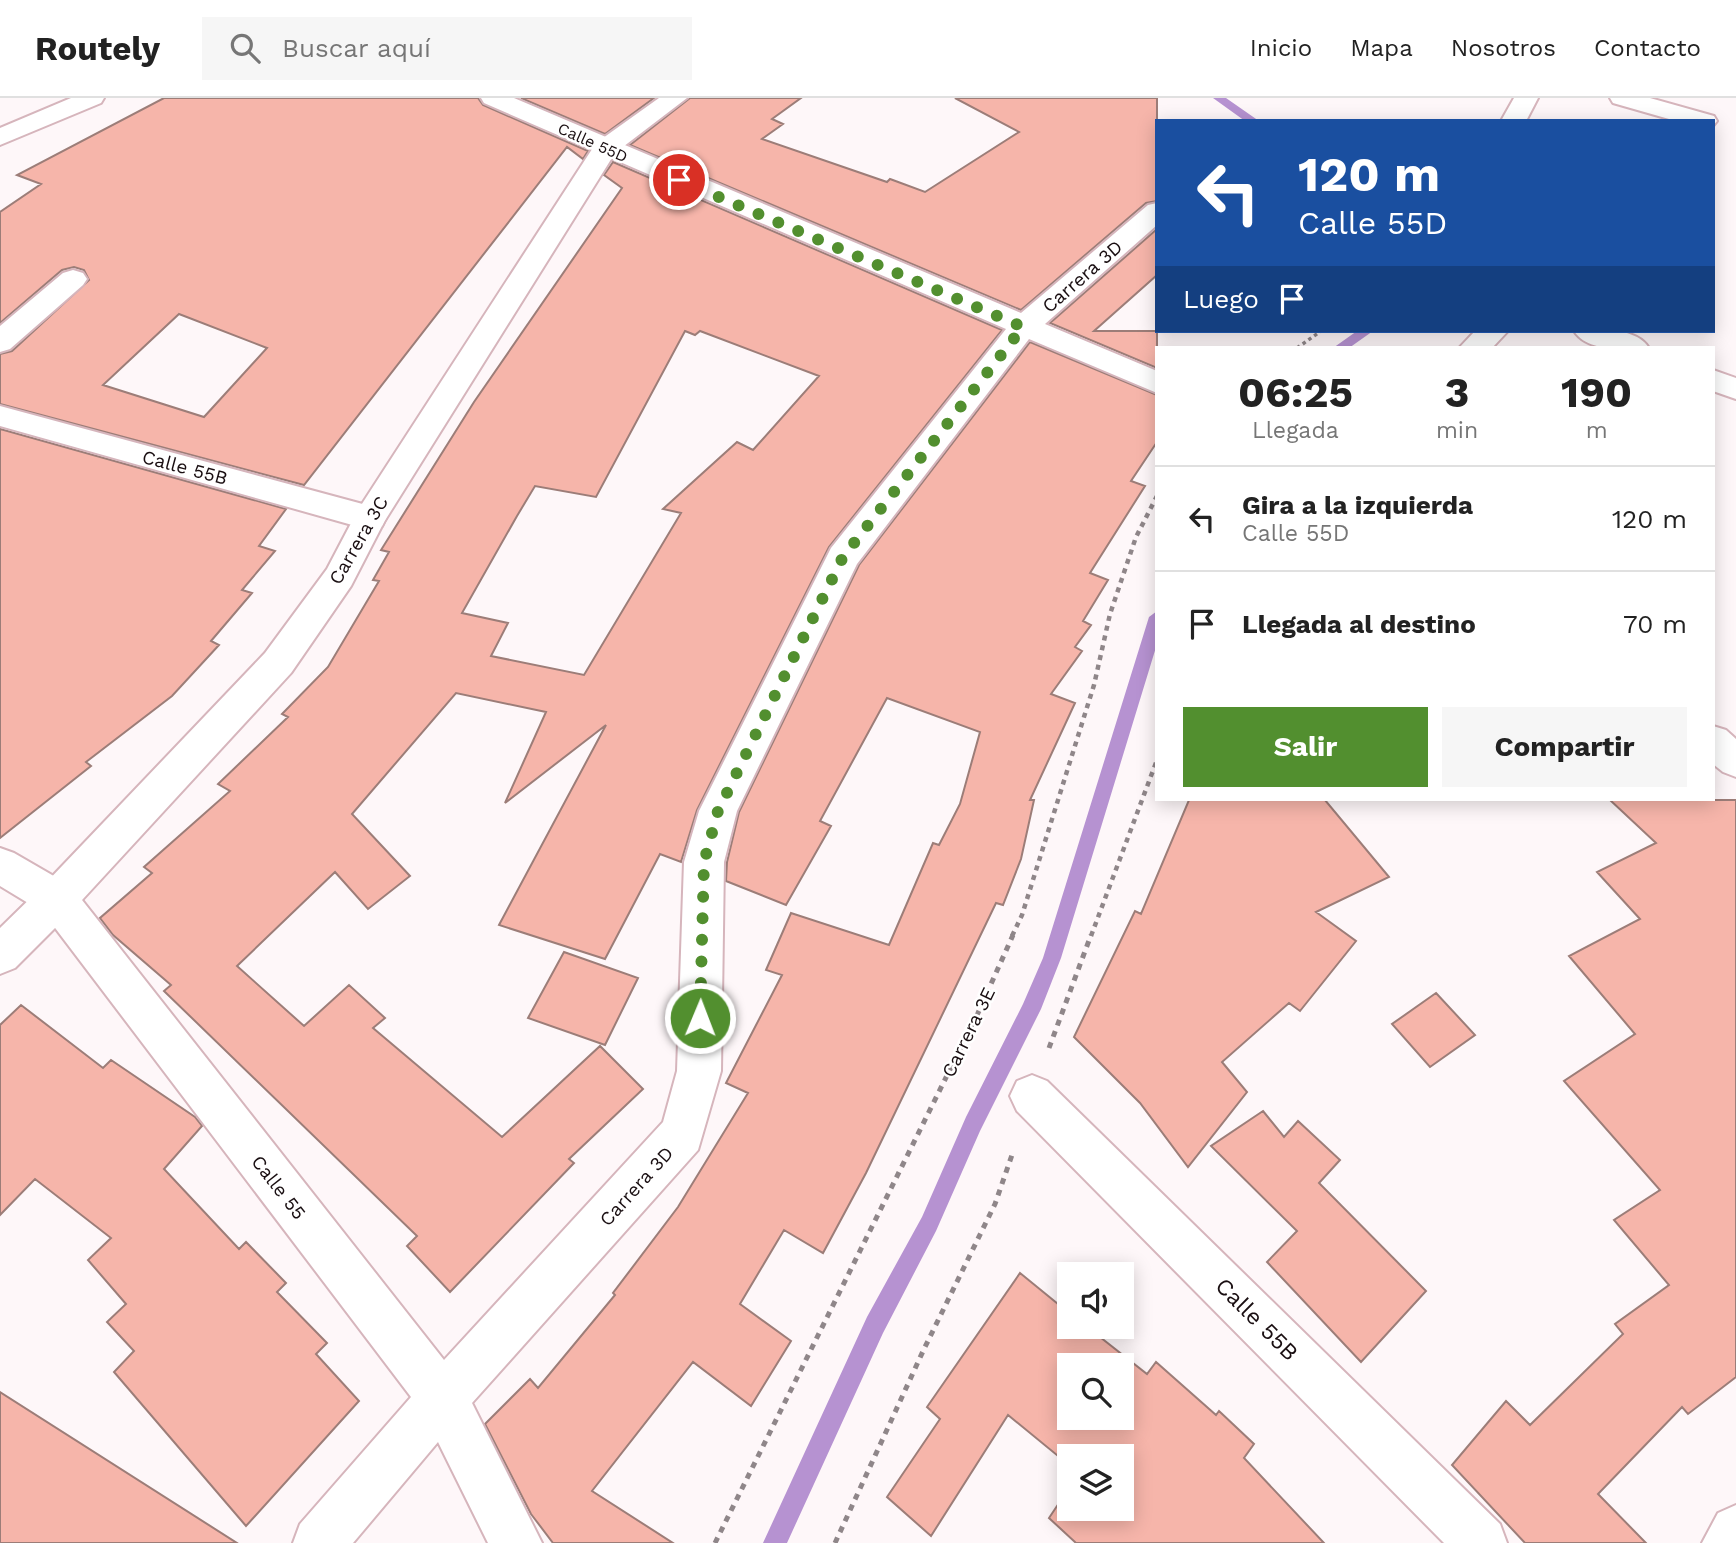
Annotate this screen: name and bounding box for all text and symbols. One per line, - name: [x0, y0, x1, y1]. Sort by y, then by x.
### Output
- search box: [202, 17, 692, 80]
- text: Routely: [35, 29, 160, 68]
- icon: search: [226, 29, 264, 67]
- text: Buscar aquí: [282, 33, 431, 63]
- text: Inicio: [1250, 34, 1312, 62]
- text: Mapa: [1350, 34, 1413, 62]
- text: Nosotros: [1451, 34, 1556, 62]
- text: Contacto: [1594, 34, 1701, 62]
- street label: Calle 55D: [555, 119, 631, 166]
- text: 120 m: [1298, 145, 1440, 203]
- icon: left: [1183, 147, 1274, 238]
- pin: [649, 150, 709, 210]
- icon: arrive: [660, 161, 698, 199]
- text: Calle 55D: [1298, 204, 1447, 242]
- street label: Carrera 3D: [1037, 235, 1127, 318]
- icon: arrive: [1273, 280, 1311, 318]
- text: Luego: [1183, 284, 1259, 314]
- text: 06:25: [1238, 368, 1353, 417]
- text: 3: [1445, 368, 1470, 417]
- text: 190: [1561, 368, 1632, 417]
- text: Llegada: [1252, 417, 1339, 444]
- text: min: [1436, 417, 1478, 444]
- text: m: [1586, 417, 1608, 444]
- street label: Calle 55B: [140, 445, 230, 490]
- text: Gira a la izquierda: [1242, 490, 1473, 520]
- street label: Carrera 3C: [324, 492, 393, 589]
- icon: left: [1183, 500, 1221, 538]
- text: 120 m: [1612, 504, 1687, 534]
- text: Calle 55D: [1242, 520, 1349, 547]
- icon: arrive: [1183, 605, 1221, 643]
- text: Llegada al destino: [1242, 609, 1476, 639]
- text: 70 m: [1623, 609, 1687, 639]
- button: Salir: [1183, 707, 1428, 787]
- button: Compartir: [1442, 707, 1687, 787]
- position arrow: [663, 981, 737, 1055]
- street label: Carrera 3E: [937, 983, 1000, 1081]
- street label: Carrera 3D: [595, 1142, 678, 1231]
- street label: Calle 55: [246, 1151, 311, 1224]
- map controls: [1057, 1262, 1134, 1521]
- button: sound: [1057, 1262, 1134, 1339]
- street label: Calle 55B: [1210, 1272, 1304, 1366]
- button: search: [1057, 1353, 1134, 1430]
- button: layers: [1057, 1444, 1134, 1521]

